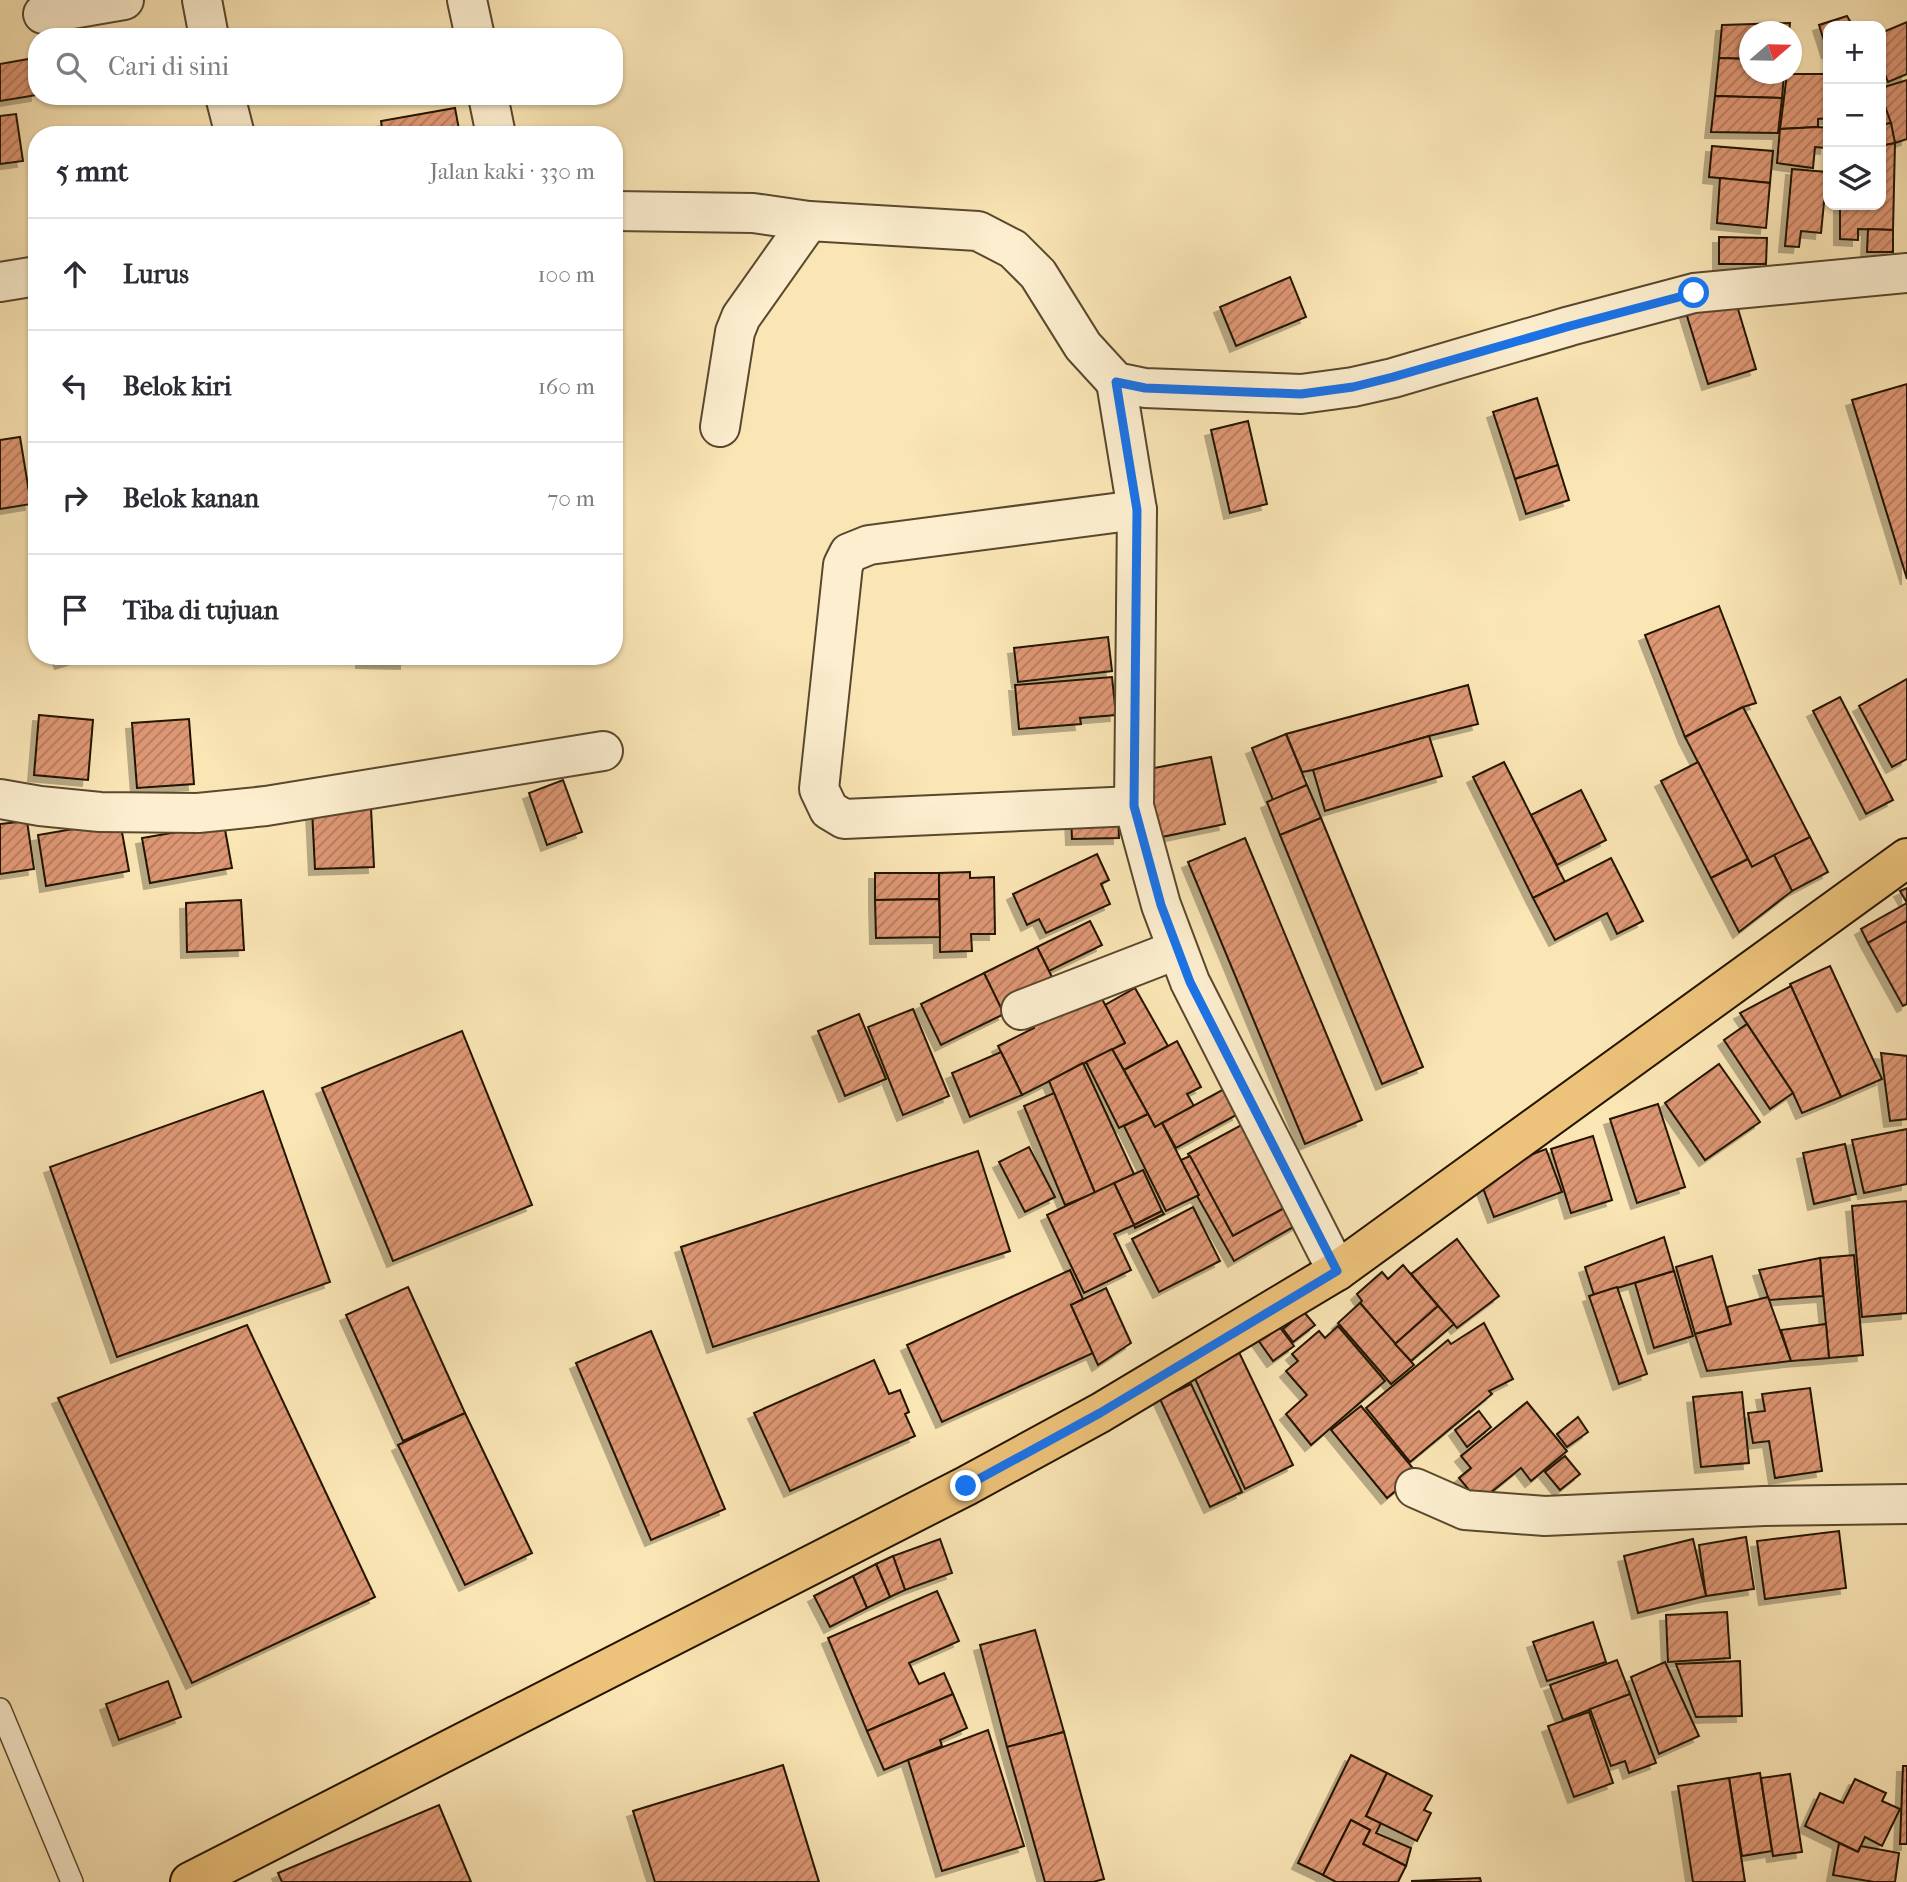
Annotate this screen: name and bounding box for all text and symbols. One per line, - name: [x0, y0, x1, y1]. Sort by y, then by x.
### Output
- north arrow: [1739, 21, 1802, 84]
- map controls: [1823, 21, 1886, 210]
- button: +: [1823, 21, 1886, 84]
- search box: [28, 28, 623, 105]
- icon: search: [52, 48, 90, 86]
- text: Cari di sini: [108, 51, 229, 82]
- button: −: [1823, 84, 1886, 147]
- button: layers: [1823, 147, 1886, 210]
- text: 5 mnt: [56, 154, 128, 189]
- text: Jalan kaki · 330 m: [430, 158, 595, 185]
- icon: ahead: [56, 255, 94, 293]
- text: Lurus: [123, 259, 189, 290]
- text: 100 m: [537, 261, 595, 288]
- route start: [1678, 277, 1709, 308]
- icon: left: [56, 367, 94, 405]
- text: Belok kiri: [123, 371, 231, 402]
- text: 160 m: [538, 373, 595, 400]
- icon: right: [56, 479, 94, 517]
- text: Belok kanan: [123, 483, 259, 514]
- text: 70 m: [547, 485, 595, 512]
- icon: arrive: [56, 591, 94, 629]
- text: Tiba di tujuan: [123, 595, 279, 626]
- route end: [950, 1470, 981, 1501]

